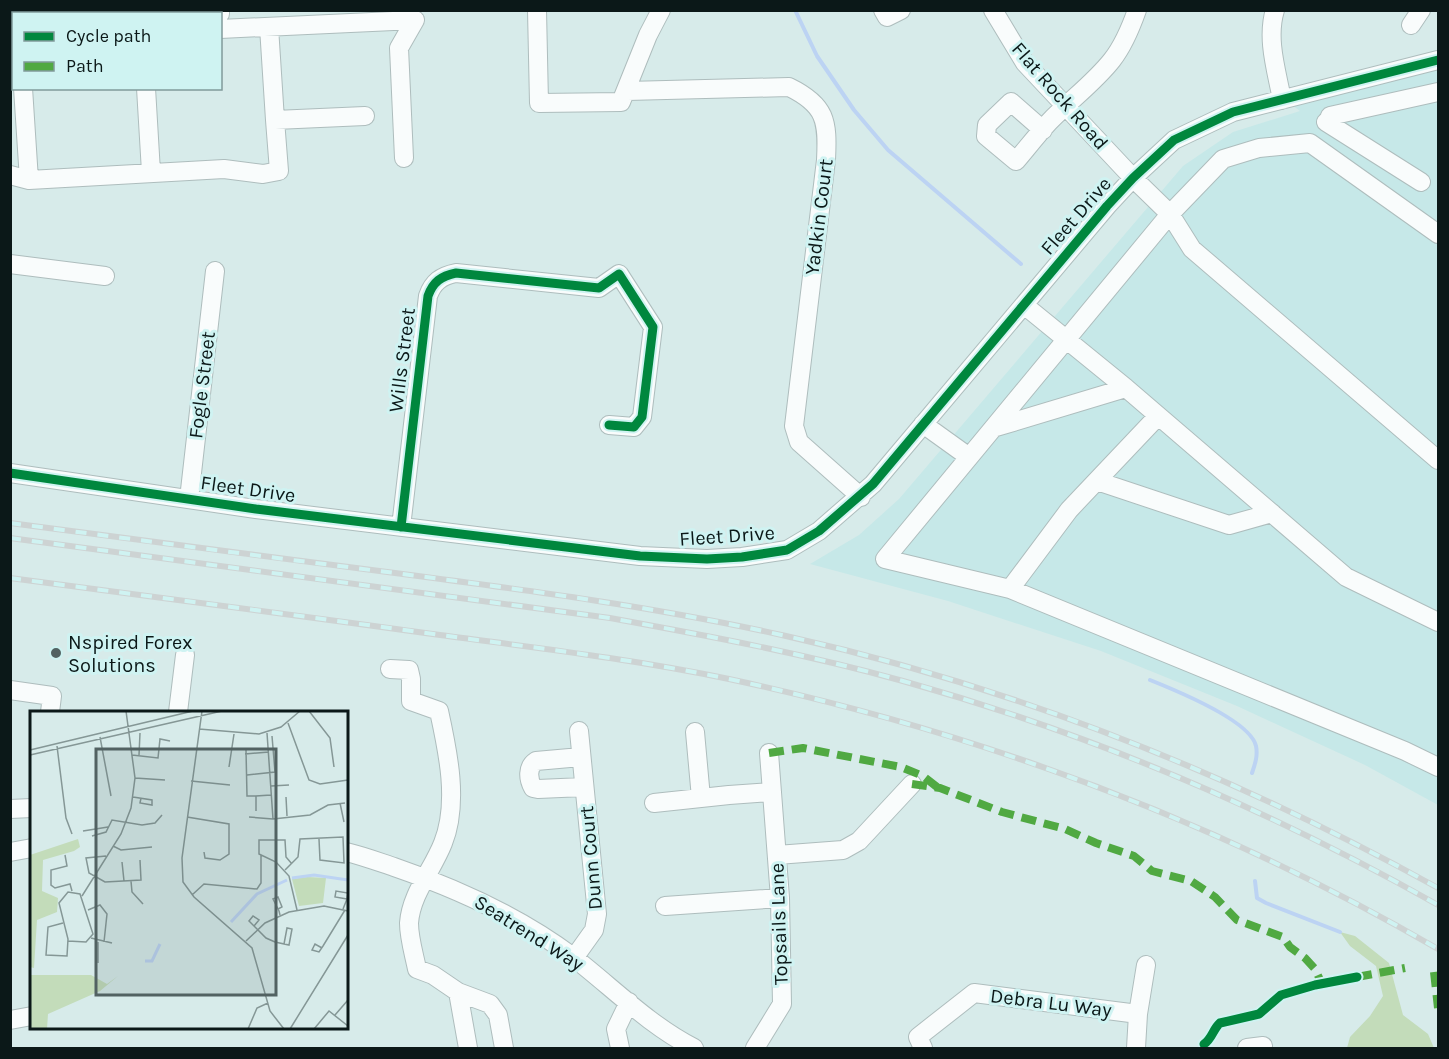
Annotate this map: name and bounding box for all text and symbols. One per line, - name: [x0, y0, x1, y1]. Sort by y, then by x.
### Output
- legend: [12, 12, 222, 90]
- text: Cycle path: [66, 25, 151, 47]
- street label: Flat Rock Road: [1007, 38, 1113, 154]
- text: Path: [66, 55, 104, 77]
- street label: Yadkin Court: [800, 157, 838, 276]
- street label: Fleet Drive: [1036, 172, 1116, 260]
- street label: Wills Street: [384, 306, 420, 414]
- street label: Fogle Street: [184, 330, 220, 440]
- street label: Fleet Drive: [199, 471, 297, 507]
- street label: Fleet Drive: [679, 521, 775, 551]
- place label: Nspired Forex Solutions: [68, 631, 193, 677]
- marker: Nspired Forex Solutions: [49, 646, 63, 660]
- inset map: [30, 711, 348, 1029]
- street label: Dunn Court: [575, 805, 607, 911]
- street label: Topsails Lane: [765, 863, 793, 985]
- street label: Seatrend Way: [470, 890, 588, 976]
- street label: Debra Lu Way: [989, 984, 1113, 1022]

